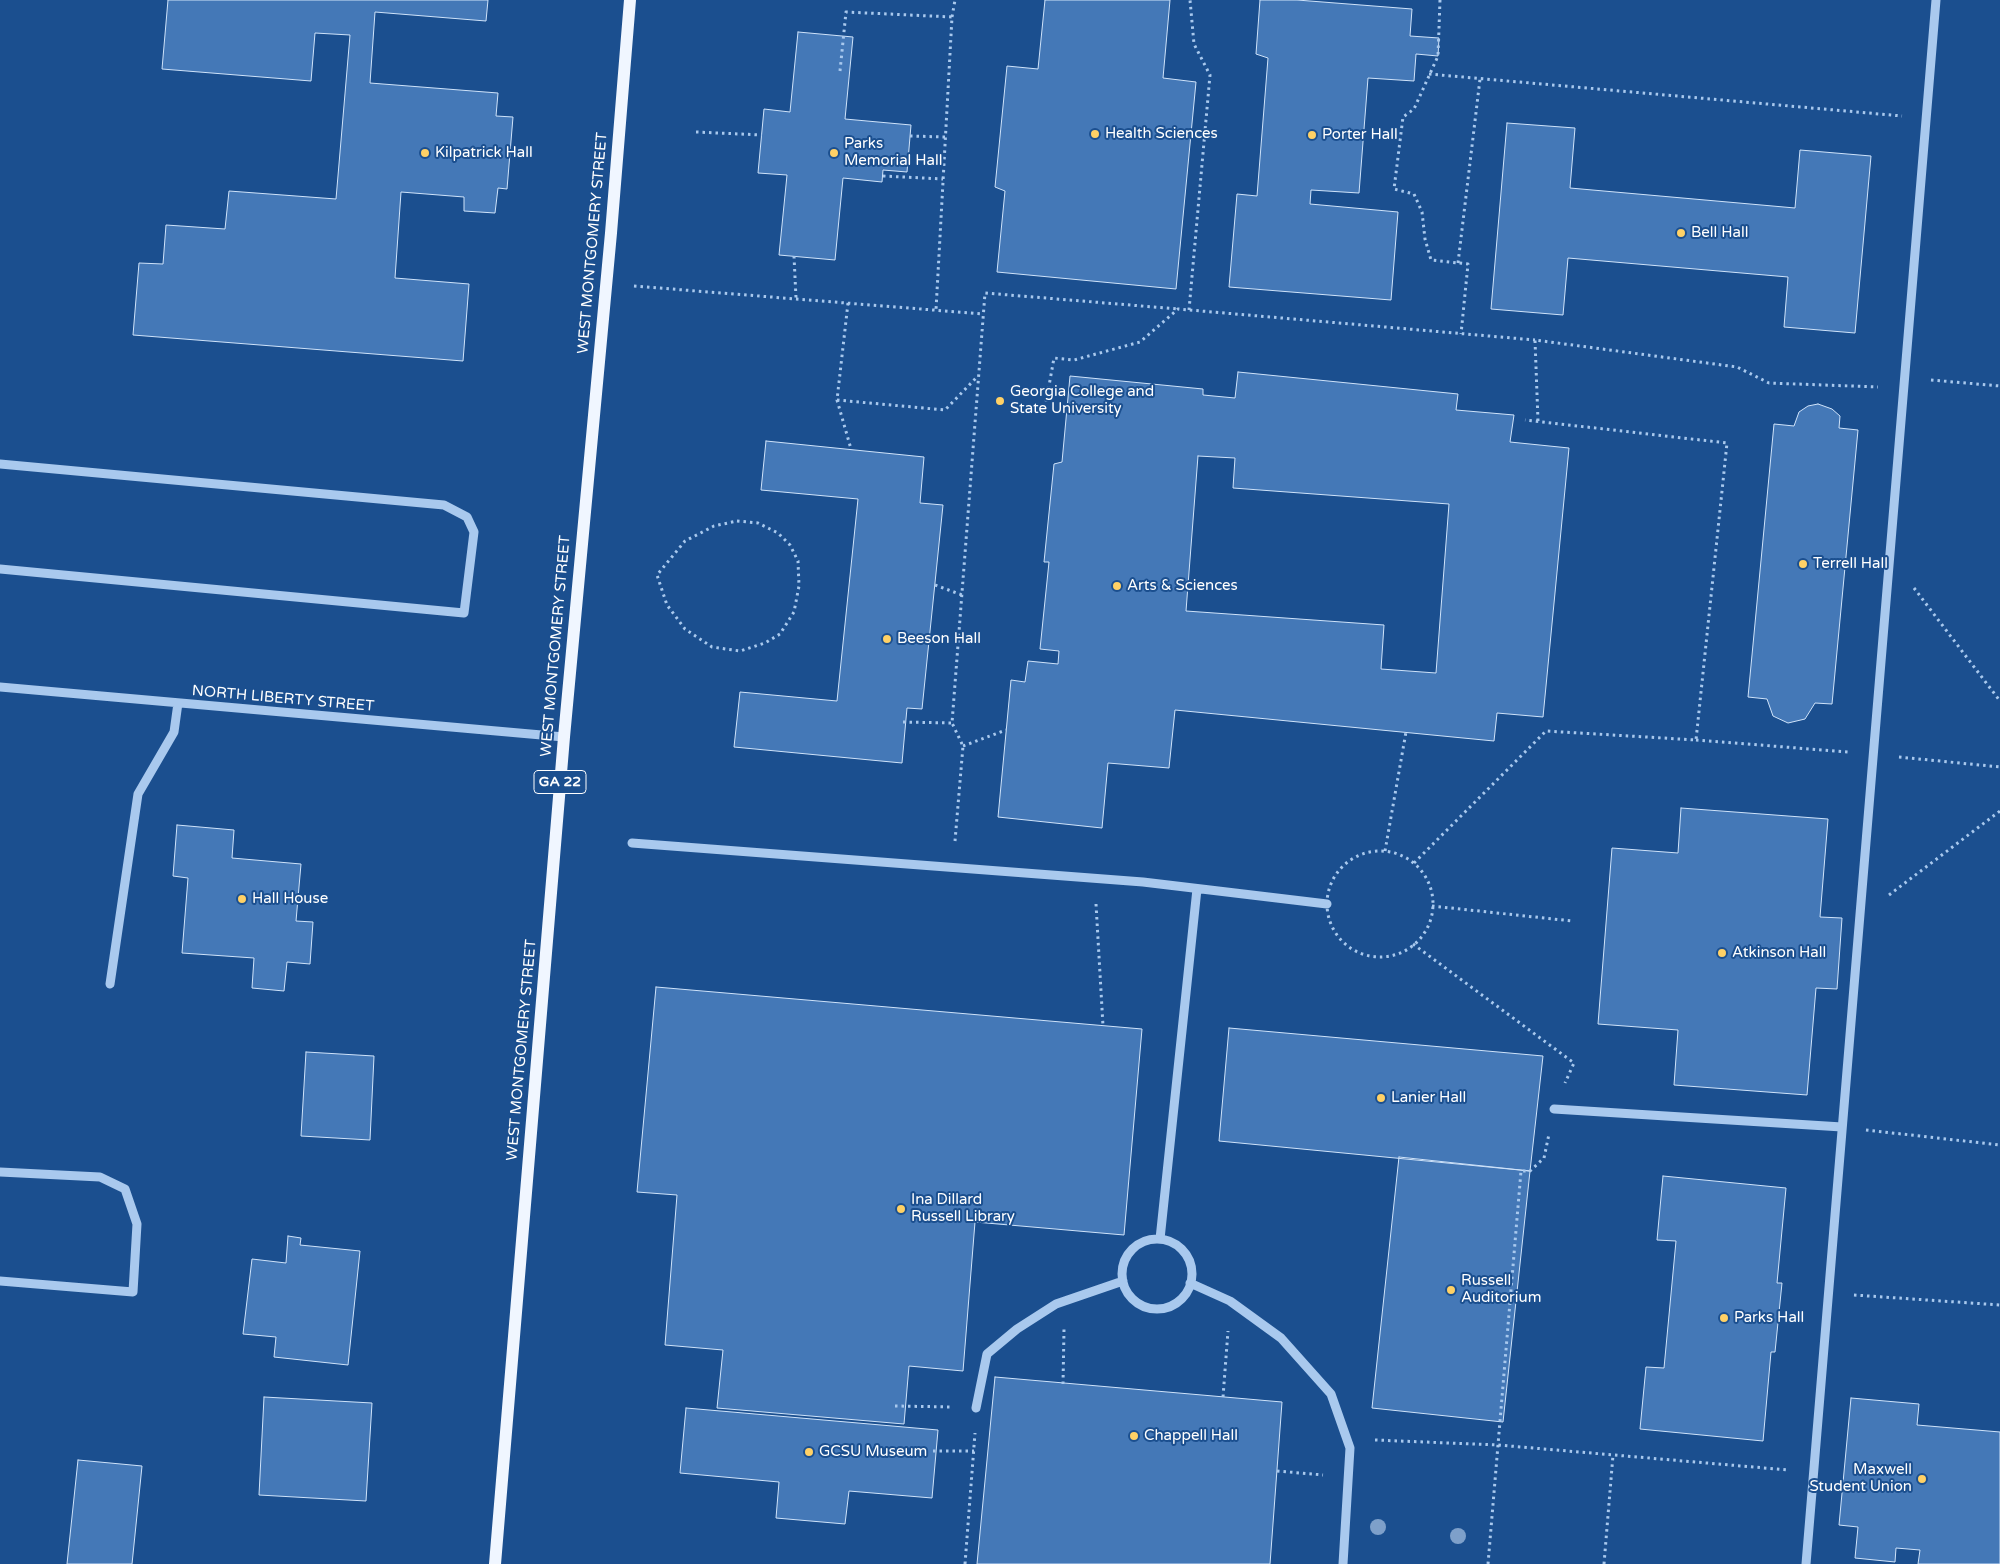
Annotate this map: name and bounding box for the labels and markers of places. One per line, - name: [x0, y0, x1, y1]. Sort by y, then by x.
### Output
- place label: Health Sciences: [1105, 125, 1218, 143]
- place label: Porter Hall: [1322, 126, 1398, 144]
- marker: Health Sciences: [1089, 128, 1101, 140]
- marker: Porter Hall: [1306, 129, 1318, 141]
- place label: Parks Memorial Hall: [844, 135, 942, 170]
- place label: Kilpatrick Hall: [435, 144, 533, 162]
- marker: Kilpatrick Hall: [419, 147, 431, 159]
- marker: Parks Memorial Hall: [828, 147, 840, 159]
- place label: Bell Hall: [1691, 224, 1748, 242]
- marker: Bell Hall: [1675, 227, 1687, 239]
- place label: Georgia College and State University: [1010, 383, 1154, 418]
- marker: Georgia College and State University: [994, 395, 1006, 407]
- place label: Terrell Hall: [1813, 555, 1888, 573]
- marker: Terrell Hall: [1797, 558, 1809, 570]
- place label: Arts & Sciences: [1127, 577, 1238, 595]
- marker: Arts & Sciences: [1111, 580, 1123, 592]
- place label: Beeson Hall: [897, 630, 981, 648]
- marker: Beeson Hall: [881, 633, 893, 645]
- place label: Hall House: [252, 890, 328, 908]
- marker: Hall House: [236, 893, 248, 905]
- place label: Atkinson Hall: [1732, 944, 1826, 962]
- marker: Atkinson Hall: [1716, 947, 1728, 959]
- place label: Lanier Hall: [1391, 1089, 1466, 1107]
- marker: Lanier Hall: [1375, 1092, 1387, 1104]
- place label: Ina Dillard Russell Library: [911, 1191, 1015, 1226]
- marker: Ina Dillard Russell Library: [895, 1203, 907, 1215]
- place label: Russell Auditorium: [1461, 1272, 1541, 1307]
- marker: Russell Auditorium: [1445, 1284, 1457, 1296]
- place label: Parks Hall: [1734, 1309, 1804, 1327]
- marker: Parks Hall: [1718, 1312, 1730, 1324]
- place label: Chappell Hall: [1144, 1427, 1238, 1445]
- marker: Chappell Hall: [1128, 1430, 1140, 1442]
- place label: GCSU Museum: [819, 1443, 927, 1461]
- marker: GCSU Museum: [803, 1446, 815, 1458]
- place label: Maxwell Student Union: [1809, 1461, 1912, 1496]
- marker: Maxwell Student Union: [1916, 1473, 1928, 1485]

